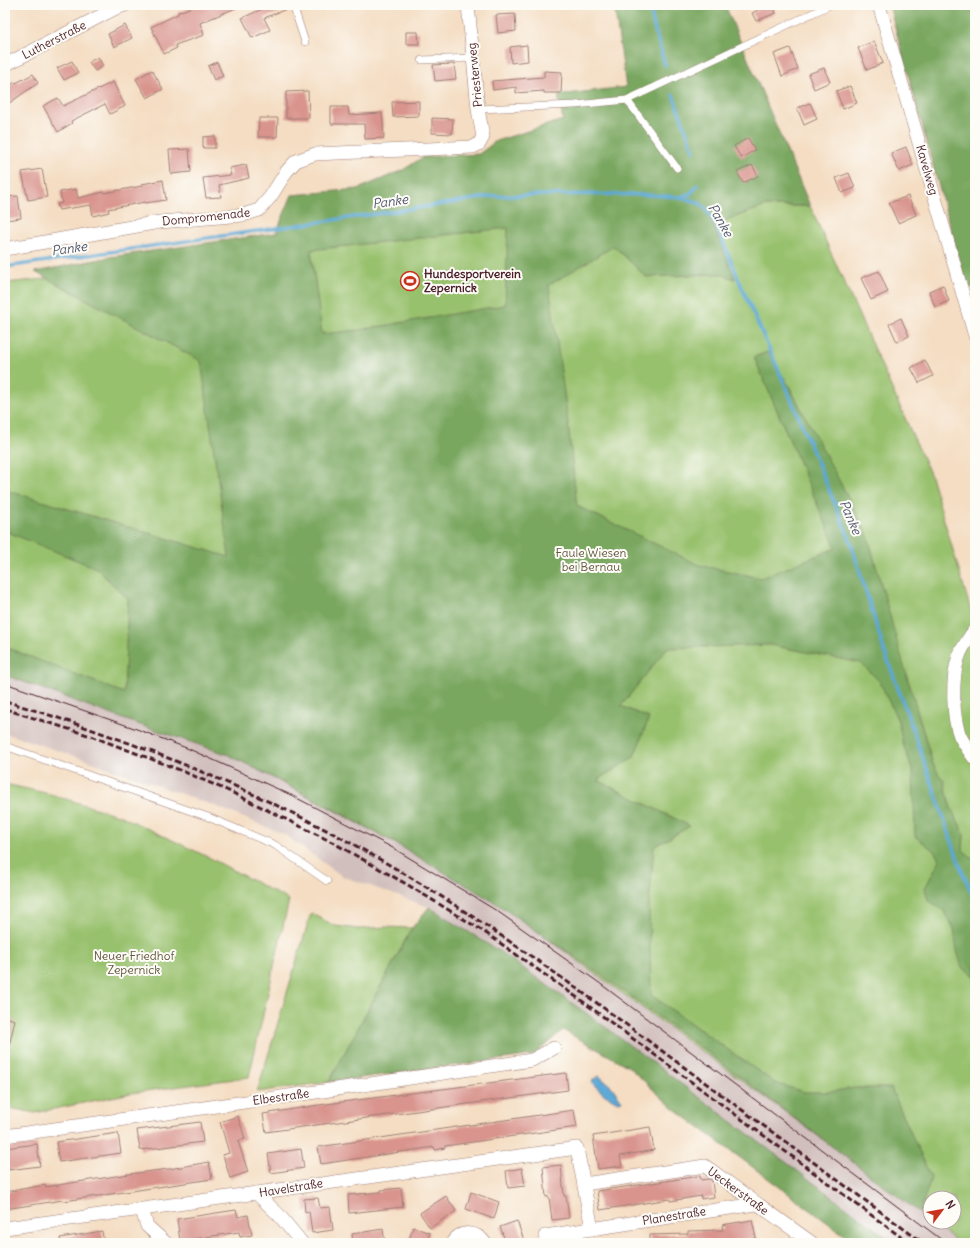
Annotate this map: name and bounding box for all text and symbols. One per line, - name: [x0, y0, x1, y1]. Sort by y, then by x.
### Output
- street label: Lutherstraße: [19, 17, 88, 62]
- street label: Priesterweg: [464, 42, 485, 108]
- street label: Kavelweg: [913, 143, 942, 197]
- water label: Panke: [371, 190, 410, 212]
- water label: Panke: [704, 200, 737, 241]
- street label: Dompromenade: [161, 204, 251, 229]
- water label: Panke: [50, 237, 89, 259]
- place label: Hundesportverein Zepernick: [424, 266, 521, 296]
- sports icon: Hundesportverein Zepernick: [399, 270, 421, 292]
- water label: Panke: [836, 497, 866, 538]
- park label: Faule Wiesen bei Bernau: [556, 545, 627, 574]
- park label: Neuer Friedhof Zepernick: [94, 948, 175, 977]
- street label: Elbestraße: [252, 1085, 310, 1108]
- street label: Ueckerstraße: [705, 1163, 772, 1218]
- street label: Havelstraße: [258, 1175, 324, 1200]
- north arrow: [922, 1190, 962, 1230]
- text: N: [943, 1198, 958, 1212]
- street label: Planestraße: [641, 1203, 707, 1228]

